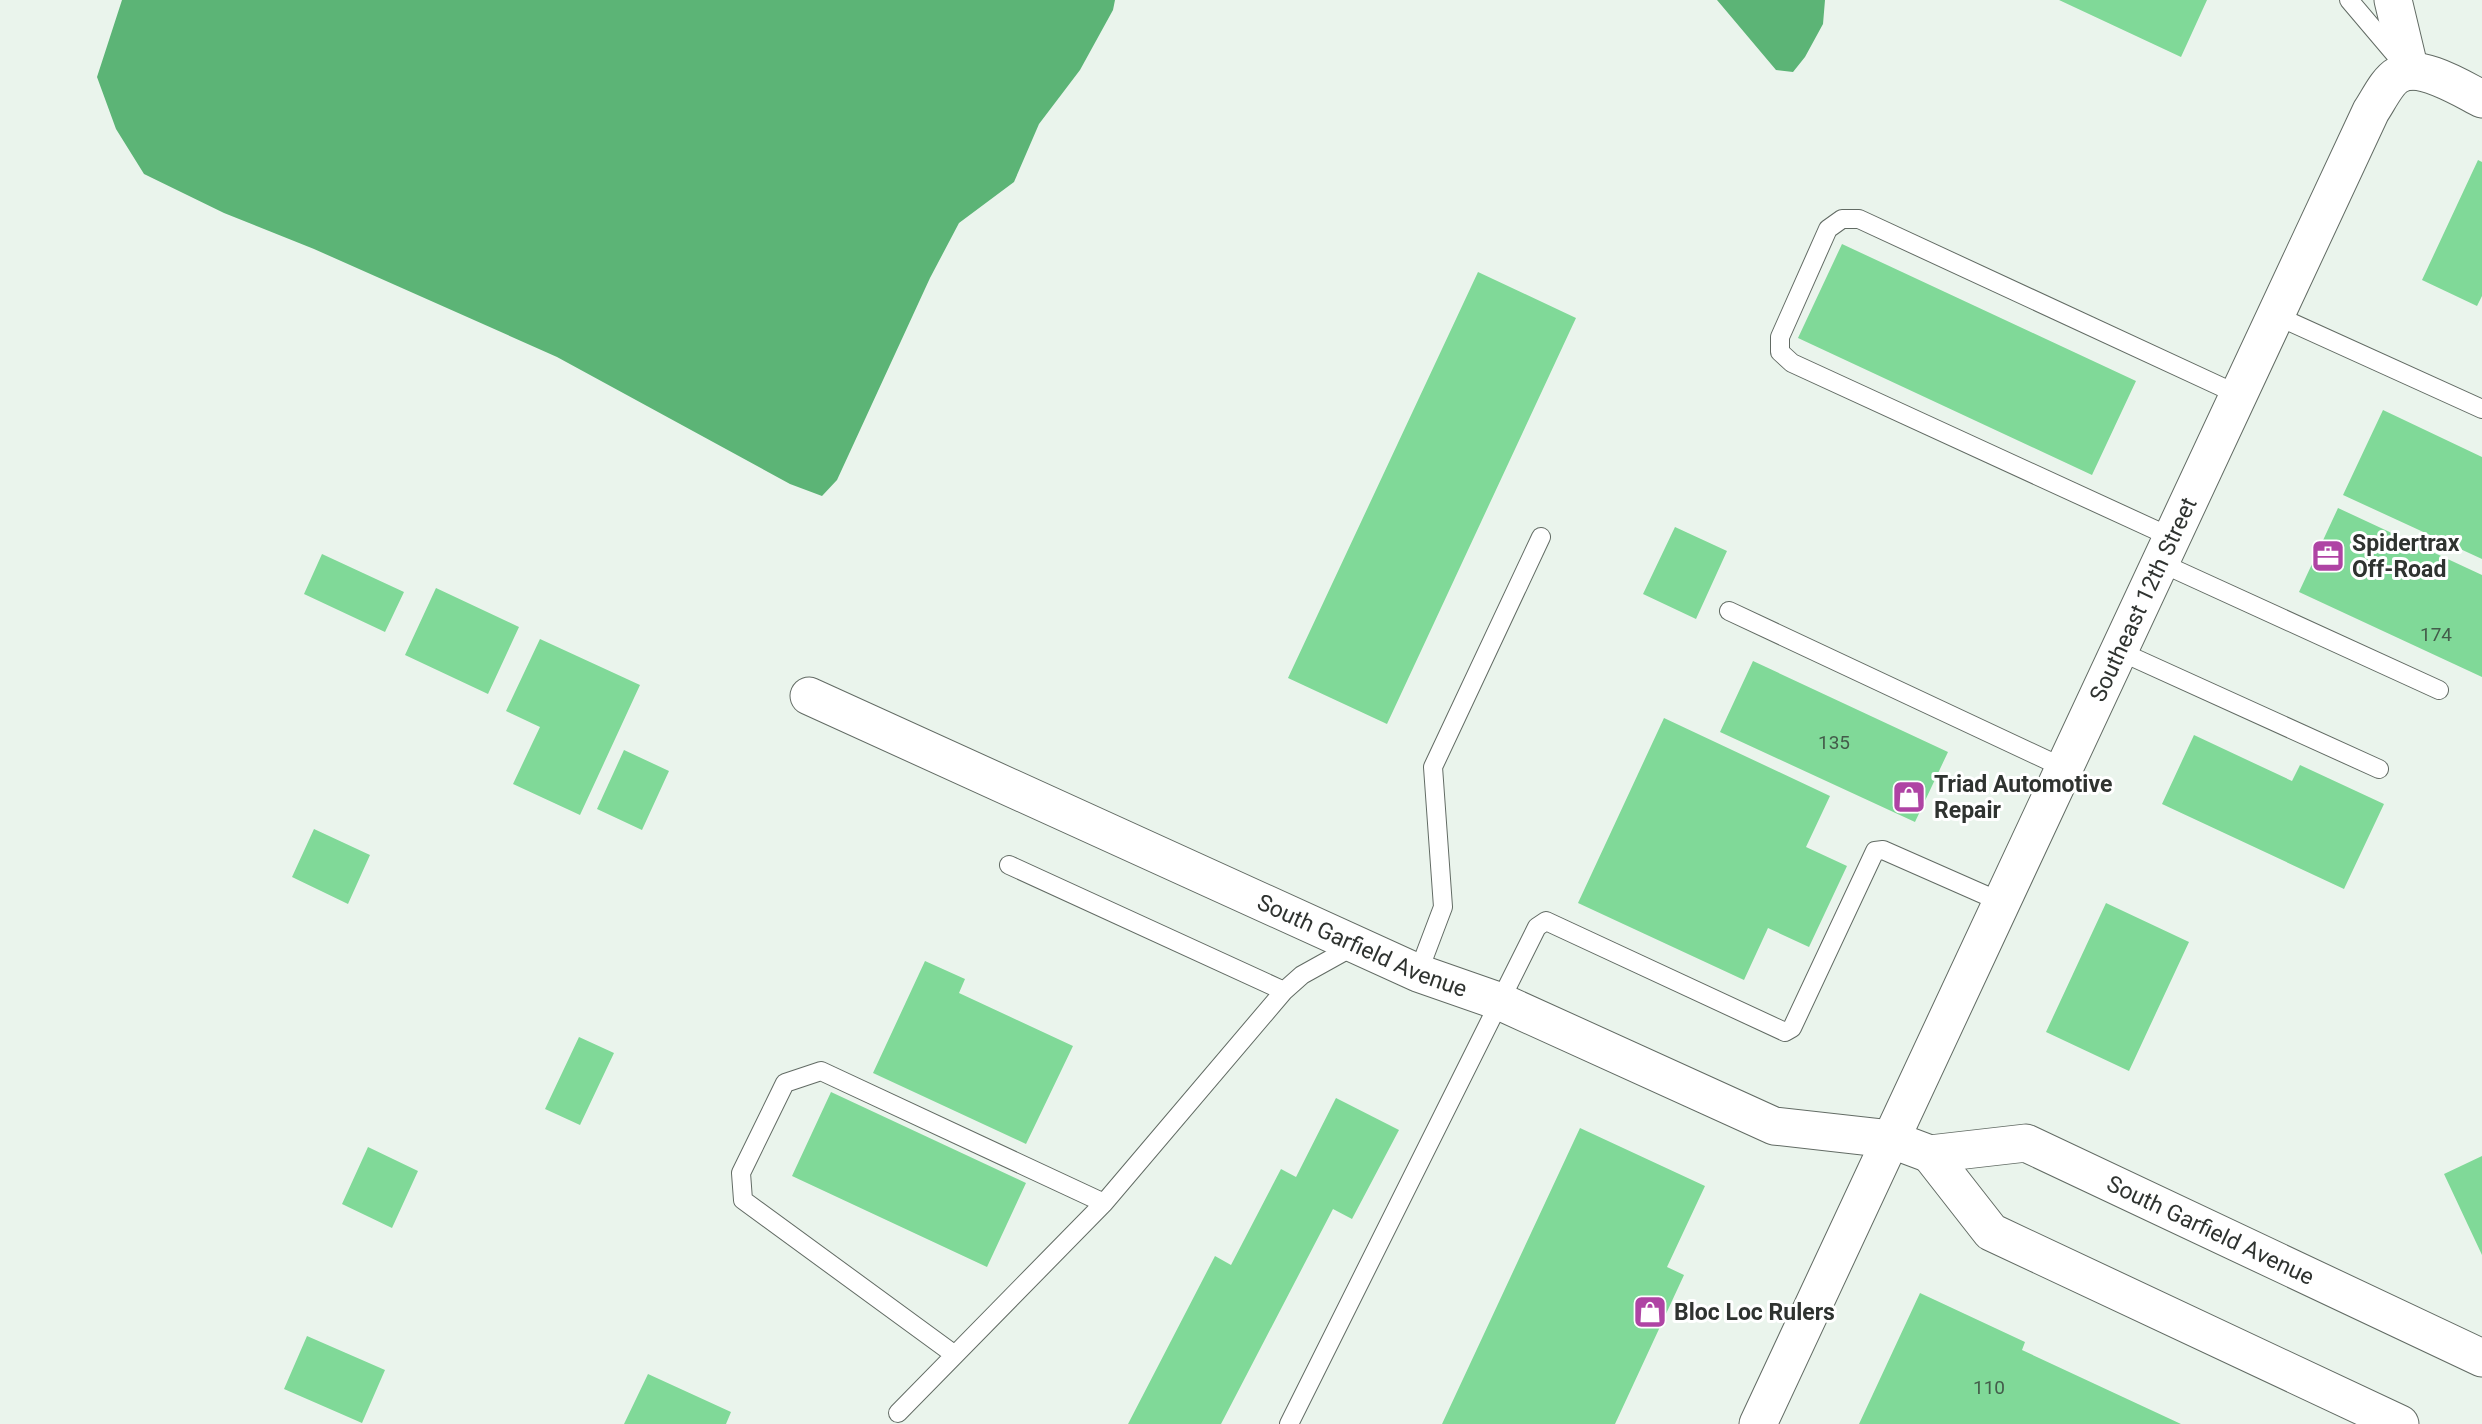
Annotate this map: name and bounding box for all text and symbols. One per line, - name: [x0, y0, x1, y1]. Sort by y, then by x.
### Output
- street label: Southeast 12th Street: [2084, 493, 2203, 706]
- place label: Spidertrax Off-Road: [2352, 530, 2460, 583]
- office icon: Spidertrax Off-Road: [2309, 537, 2347, 575]
- house number: 174: [2420, 623, 2452, 646]
- house number: 135: [1818, 731, 1850, 754]
- place label: Triad Automotive Repair: [1934, 771, 2112, 824]
- shop icon: Triad Automotive Repair: [1890, 778, 1928, 816]
- street label: South Garfield Avenue: [1253, 889, 1470, 1003]
- street label: South Garfield Avenue: [2103, 1170, 2318, 1291]
- shop icon: Bloc Loc Rulers: [1631, 1293, 1669, 1331]
- place label: Bloc Loc Rulers: [1674, 1299, 1835, 1326]
- house number: 110: [1973, 1376, 2005, 1399]

